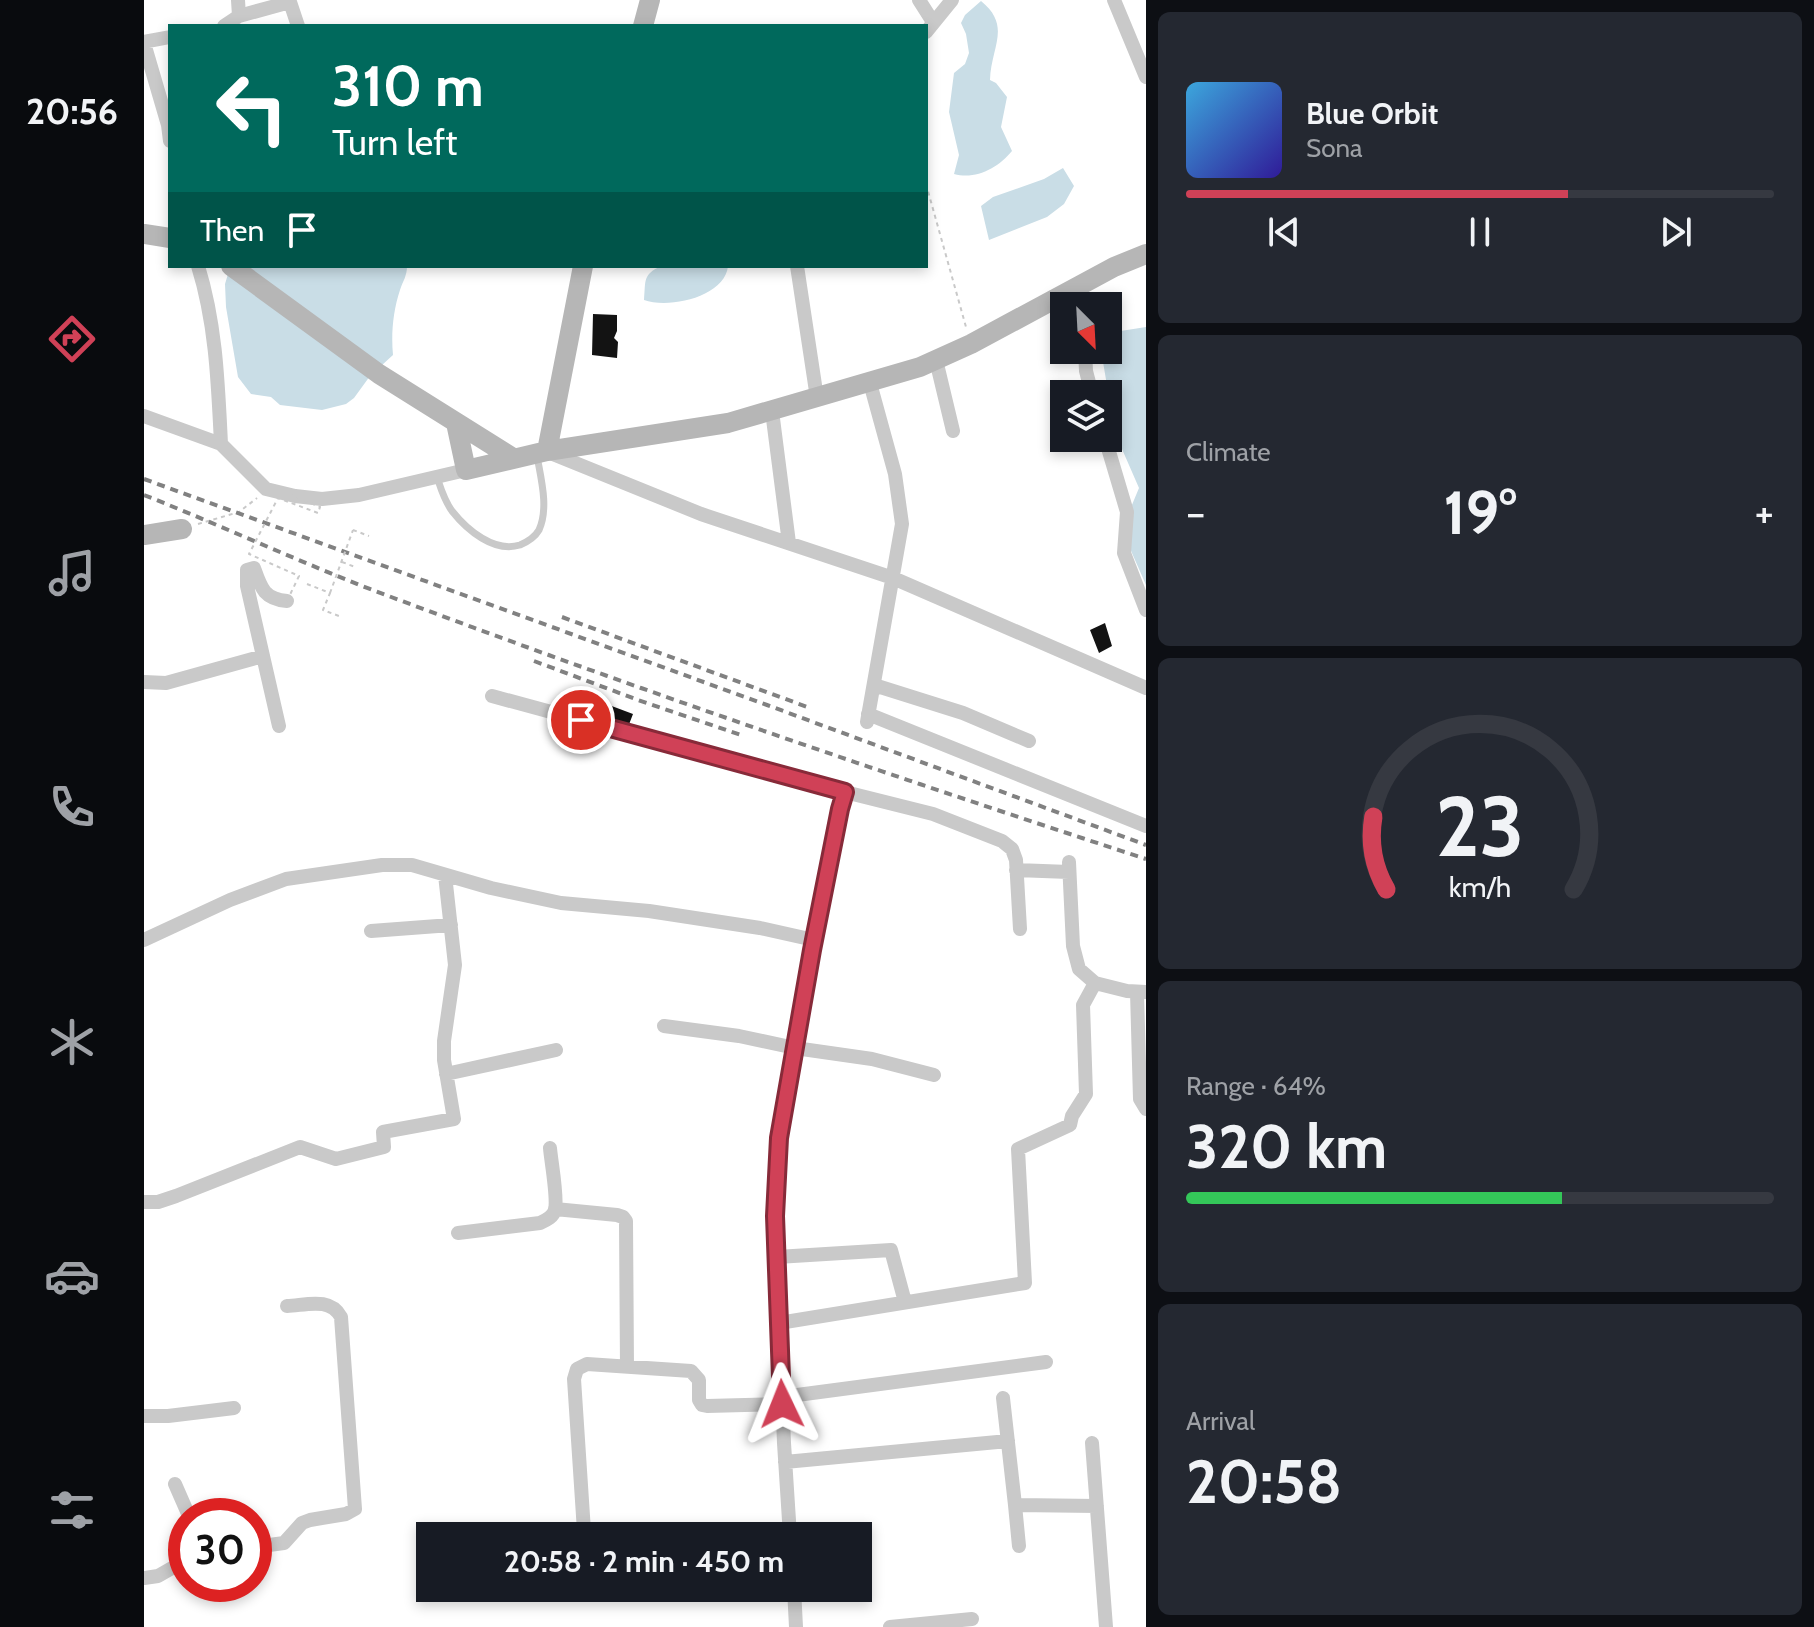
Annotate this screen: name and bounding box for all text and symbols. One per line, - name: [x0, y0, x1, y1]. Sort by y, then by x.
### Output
- text: 310 m: [332, 52, 484, 120]
- icon: left: [200, 56, 304, 160]
- text: 20:56: [26, 89, 118, 133]
- text: Blue Orbit: [1306, 95, 1438, 132]
- text: Turn left: [332, 120, 457, 164]
- text: Sona: [1306, 132, 1363, 164]
- icon: arrive: [280, 208, 324, 252]
- icon: previous: [1262, 210, 1306, 254]
- icon: pause: [1458, 210, 1502, 254]
- icon: next: [1654, 210, 1698, 254]
- text: Then: [200, 212, 264, 249]
- north arrow: [1050, 292, 1122, 364]
- map controls: [1050, 292, 1122, 452]
- icon: directions: [44, 311, 100, 367]
- button: layers: [1050, 380, 1122, 452]
- text: Climate: [1186, 436, 1271, 468]
- text: 19°: [1443, 476, 1517, 549]
- text: −: [1186, 486, 1205, 539]
- text: +: [1755, 486, 1774, 539]
- icon: music: [44, 545, 100, 601]
- pin: [547, 686, 615, 754]
- icon: arrive: [559, 698, 603, 742]
- text: 23: [1436, 775, 1524, 876]
- icon: phone: [44, 779, 100, 835]
- text: km/h: [1449, 869, 1511, 904]
- icon: climate: [44, 1014, 100, 1070]
- text: Range · 64%: [1186, 1070, 1326, 1102]
- text: 320 km: [1186, 1110, 1387, 1183]
- icon: car: [44, 1248, 100, 1304]
- position arrow: [740, 1362, 824, 1446]
- text: Arrival: [1186, 1405, 1255, 1437]
- text: 20:58: [1186, 1445, 1342, 1518]
- icon: filters: [44, 1482, 100, 1538]
- speed limit sign: 30: [168, 1498, 272, 1602]
- text: 20:58 · 2 min · 450 m: [504, 1543, 784, 1580]

